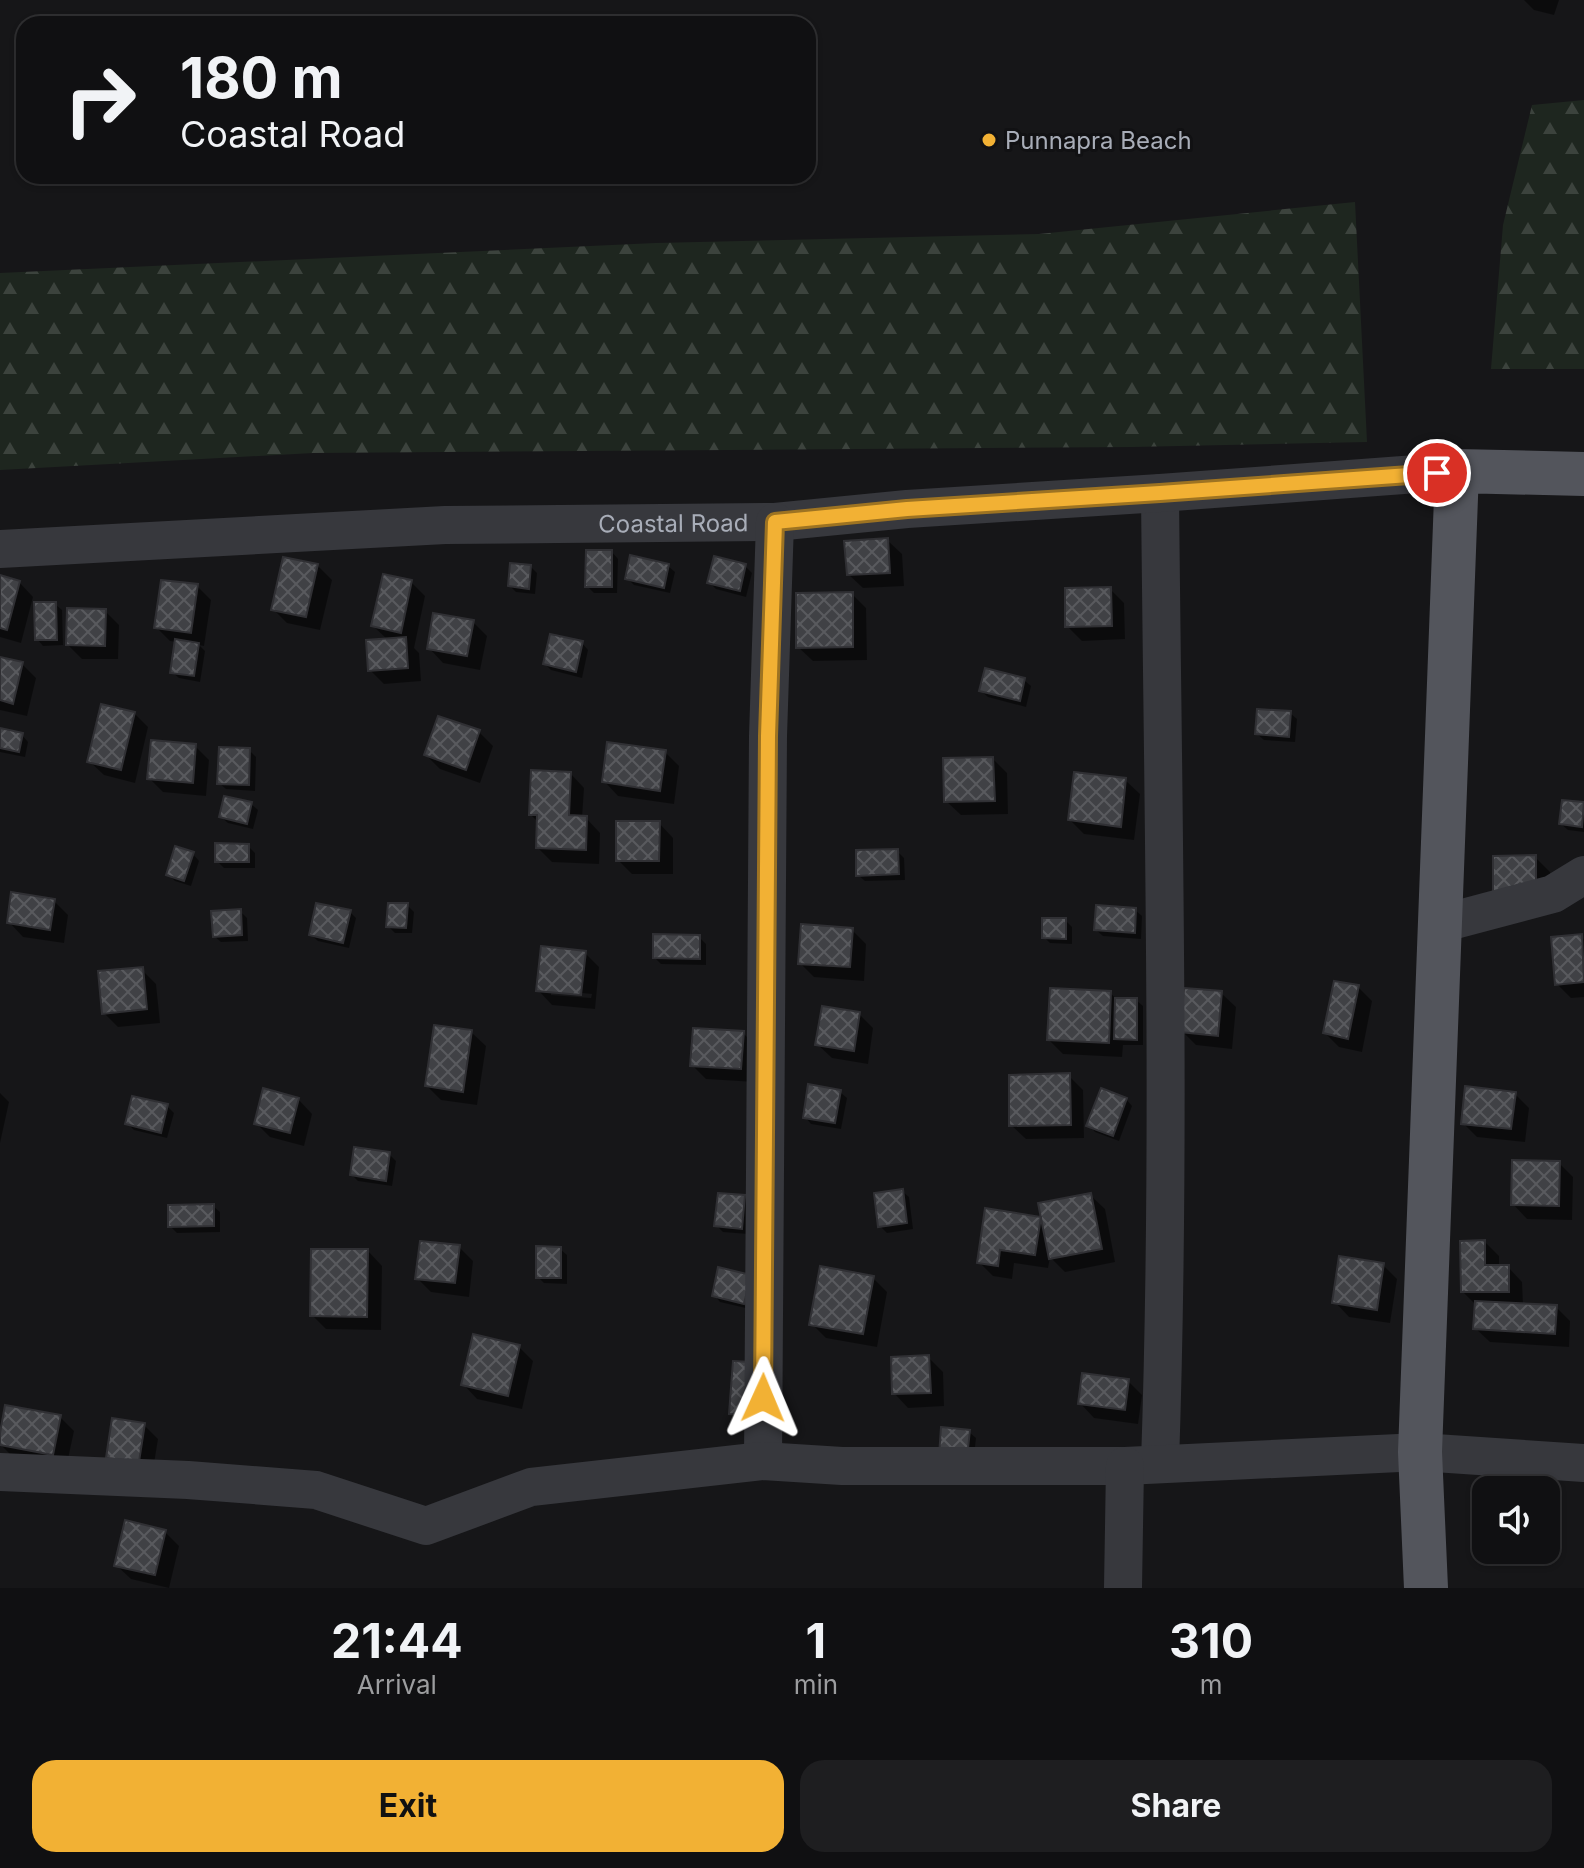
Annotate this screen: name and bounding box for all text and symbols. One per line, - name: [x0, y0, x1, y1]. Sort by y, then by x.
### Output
- text: 180 m: [180, 44, 343, 112]
- icon: right: [48, 48, 152, 152]
- text: Coastal Road: [180, 112, 405, 156]
- place label: Punnapra Beach: [1005, 126, 1192, 155]
- marker: Punnapra Beach: [980, 131, 998, 149]
- pin: [1403, 439, 1471, 507]
- icon: arrive: [1415, 451, 1459, 495]
- street label: Coastal Road: [598, 508, 749, 538]
- position arrow: [721, 1356, 805, 1440]
- map controls: [1472, 1476, 1560, 1564]
- button: sound: [1472, 1476, 1560, 1564]
- text: 21:44: [331, 1611, 463, 1670]
- text: 1: [806, 1611, 826, 1670]
- text: 310: [1169, 1611, 1253, 1670]
- text: Arrival: [357, 1669, 437, 1700]
- text: min: [794, 1669, 838, 1700]
- text: m: [1200, 1669, 1222, 1700]
- button: Exit: [32, 1760, 784, 1852]
- button: Share: [800, 1760, 1552, 1852]

